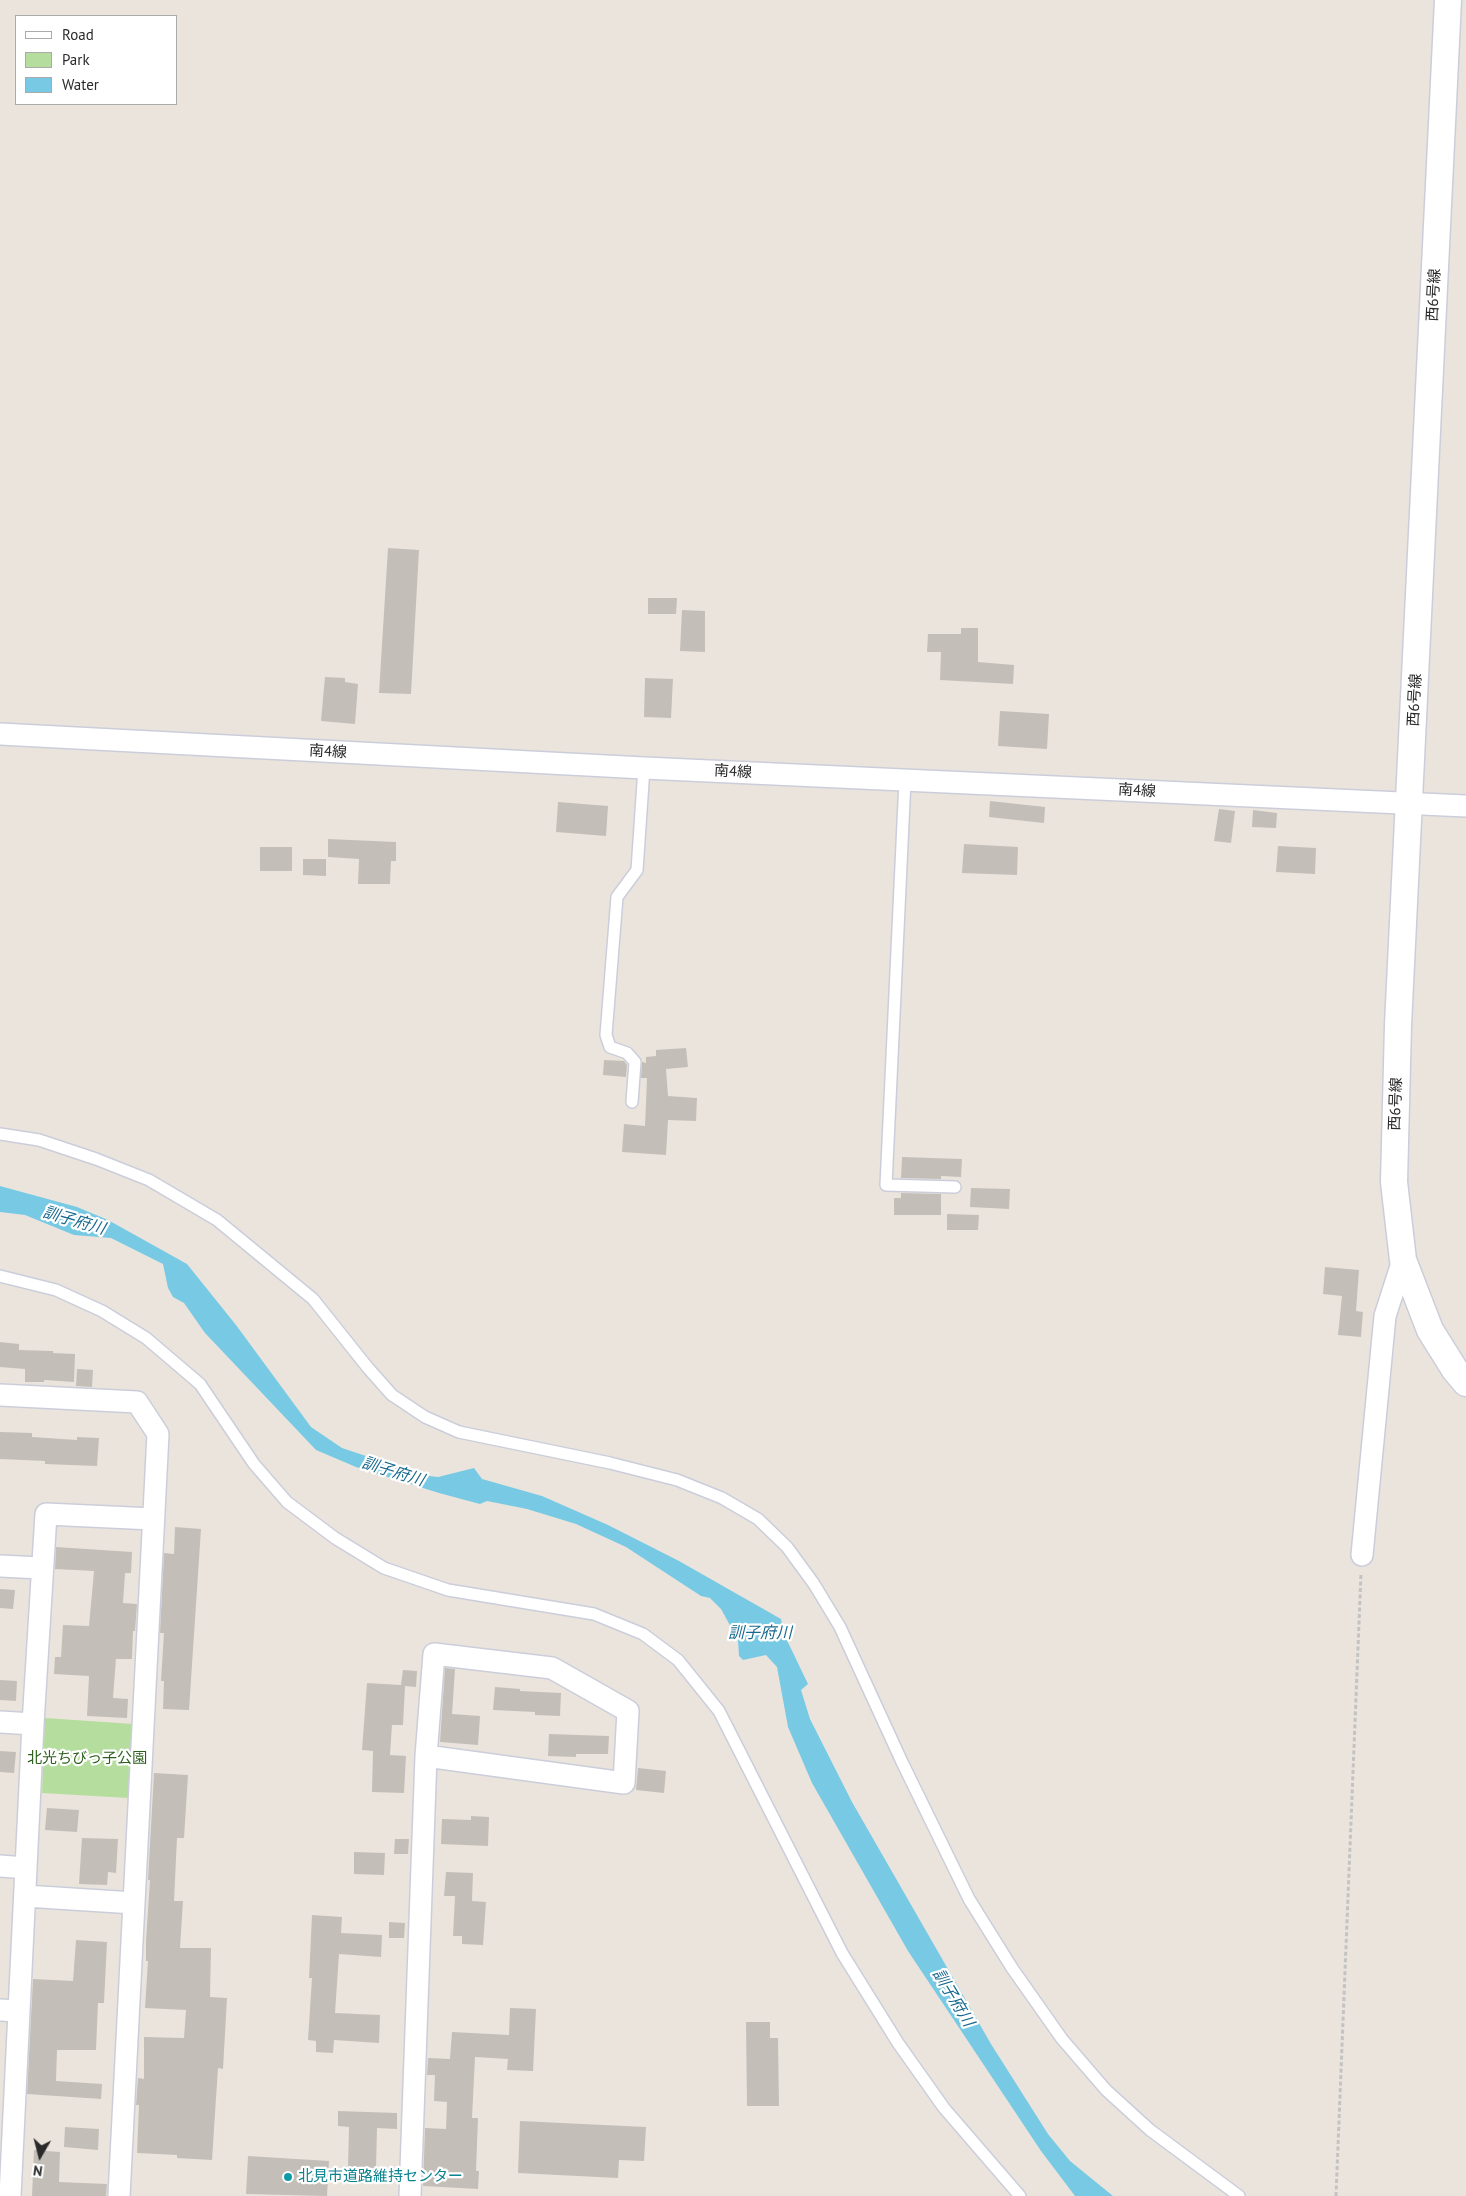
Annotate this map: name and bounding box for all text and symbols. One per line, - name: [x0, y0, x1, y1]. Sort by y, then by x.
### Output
- legend: [15, 15, 178, 105]
- text: Road: [62, 25, 94, 44]
- text: Park: [62, 50, 90, 69]
- text: Water: [62, 75, 99, 94]
- street label: 西6号線: [1424, 268, 1444, 322]
- street label: 西6号線: [1405, 673, 1425, 727]
- street label: 南4線: [308, 742, 348, 762]
- street label: 南4線: [713, 762, 753, 782]
- street label: 南4線: [1117, 781, 1157, 801]
- street label: 西6号線: [1386, 1077, 1406, 1131]
- water label: 訓子府川: [41, 1203, 107, 1239]
- water label: 訓子府川: [360, 1453, 426, 1491]
- water label: 訓子府川: [728, 1623, 792, 1643]
- park label: 北光ちびっ子公園: [27, 1750, 147, 1768]
- water label: 訓子府川: [928, 1966, 978, 2030]
- north arrow: [15, 2131, 65, 2181]
- text: N: [32, 2161, 44, 2180]
- place label: 北見市道路維持センター: [298, 2168, 463, 2186]
- marker: 北見市道路維持センター: [282, 2171, 294, 2183]

